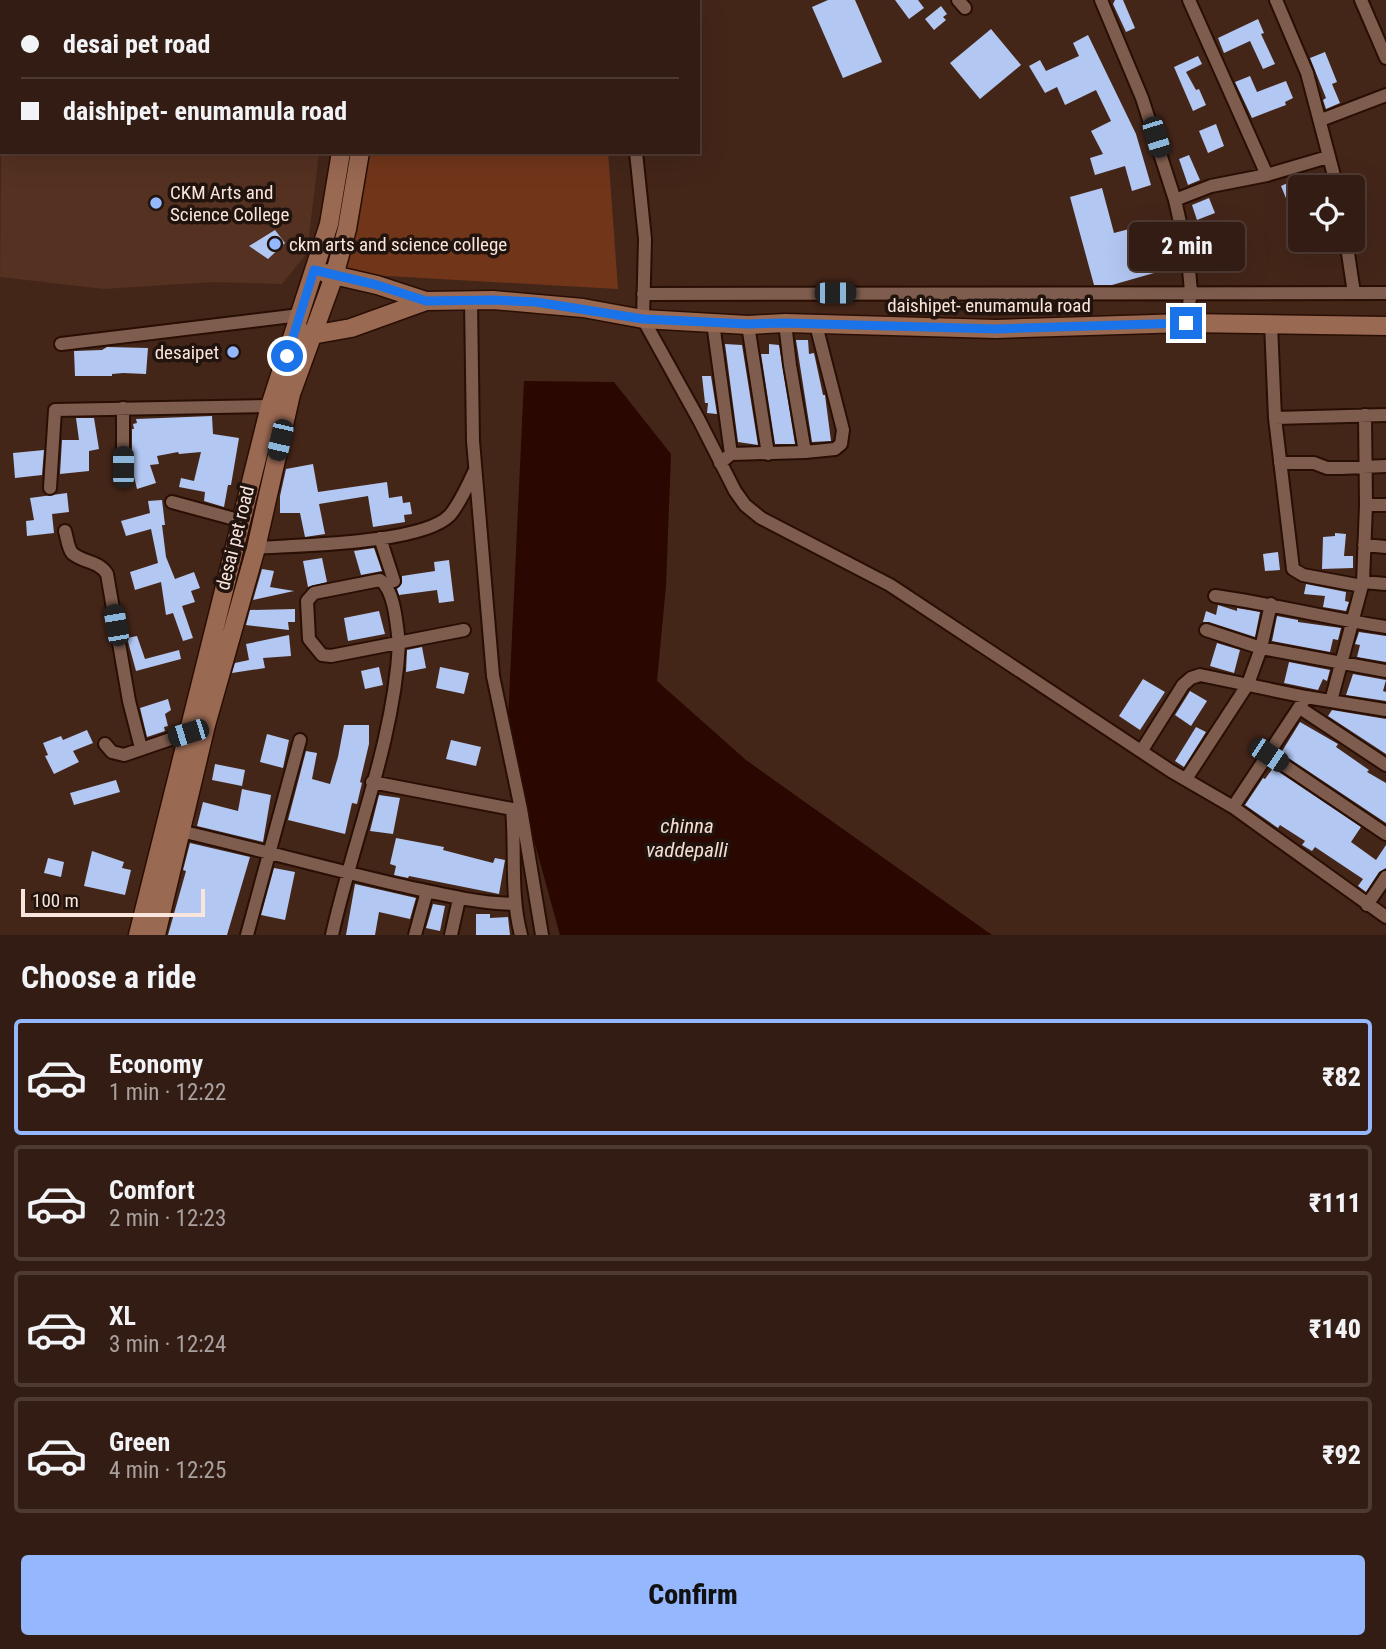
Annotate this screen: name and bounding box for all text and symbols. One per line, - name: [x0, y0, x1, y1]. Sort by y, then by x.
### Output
- text: desai pet road: [63, 29, 210, 59]
- text: daishipet- enumamula road: [63, 96, 347, 126]
- car: [1140, 114, 1173, 160]
- map controls: [1288, 175, 1365, 252]
- button: locate: [1288, 175, 1365, 252]
- place label: CKM Arts and Science College: [170, 181, 289, 226]
- marker: CKM Arts and Science College: [148, 195, 164, 211]
- callout: 2 min: [1128, 222, 1244, 270]
- place label: ckm arts and science college: [289, 233, 507, 256]
- text: 2 min: [1161, 233, 1213, 260]
- marker: ckm arts and science college: [267, 236, 283, 252]
- car: [815, 283, 857, 304]
- street label: daishipet- enumamula road: [887, 294, 1091, 317]
- route end: [1170, 307, 1202, 339]
- route start: [271, 340, 303, 372]
- place label: desaipet: [155, 341, 219, 364]
- marker: desaipet: [225, 344, 241, 360]
- car: [266, 417, 295, 463]
- car: [113, 446, 134, 488]
- street label: desai pet road: [211, 483, 259, 593]
- car: [103, 602, 130, 648]
- car: [165, 717, 212, 749]
- car: [1246, 735, 1293, 775]
- water label: chinna vaddepalli: [646, 814, 728, 862]
- scale bar: [21, 886, 205, 918]
- text: 100 m: [32, 889, 79, 912]
- text: Choose a ride: [21, 958, 196, 996]
- icon: car: [25, 1046, 88, 1109]
- text: Economy: [109, 1049, 203, 1079]
- text: ₹82: [1322, 1062, 1361, 1092]
- text: 1 min · 12:22: [109, 1079, 226, 1106]
- icon: car: [25, 1172, 88, 1235]
- text: Comfort: [109, 1175, 195, 1205]
- text: ₹111: [1309, 1188, 1361, 1218]
- text: 2 min · 12:23: [109, 1205, 226, 1232]
- icon: car: [25, 1298, 88, 1361]
- text: XL: [109, 1301, 136, 1331]
- text: ₹140: [1309, 1314, 1361, 1344]
- text: 3 min · 12:24: [109, 1331, 226, 1358]
- icon: car: [25, 1424, 88, 1487]
- text: Green: [109, 1427, 170, 1457]
- text: ₹92: [1322, 1440, 1361, 1470]
- text: 4 min · 12:25: [109, 1457, 226, 1484]
- button: Confirm: [21, 1555, 1365, 1635]

